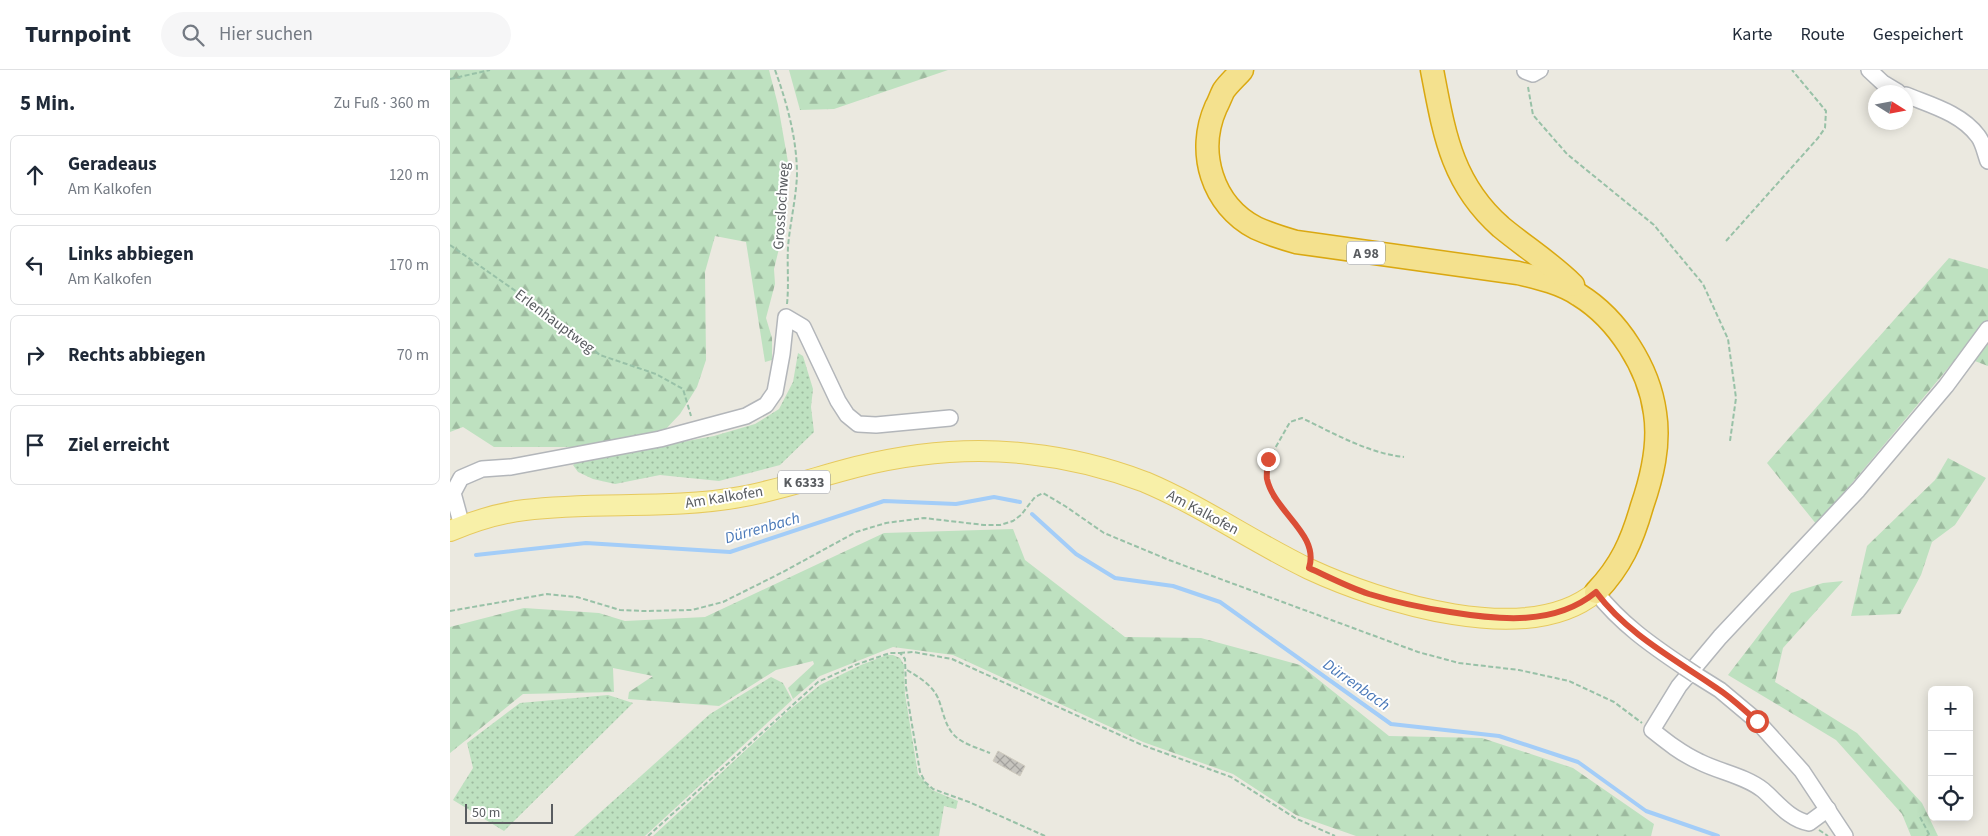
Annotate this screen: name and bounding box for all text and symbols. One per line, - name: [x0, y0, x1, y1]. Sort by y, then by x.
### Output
- search box: [161, 12, 511, 57]
- text: Turnpoint: [25, 17, 131, 52]
- icon: search: [179, 21, 207, 49]
- text: Hier suchen: [219, 21, 313, 48]
- text: Karte: [1732, 22, 1772, 47]
- text: Route: [1800, 22, 1845, 47]
- text: Gespeichert: [1873, 22, 1963, 47]
- north arrow: [1868, 85, 1913, 130]
- text: 5 Min.: [20, 88, 75, 118]
- text: Zu Fuß · 360 m: [334, 92, 430, 114]
- text: Geradeaus: [68, 151, 157, 178]
- icon: ahead: [21, 161, 49, 189]
- street label: Grosslochweg: [768, 161, 795, 250]
- text: 120 m: [389, 164, 429, 186]
- text: Am Kalkofen: [68, 178, 152, 200]
- text: Links abbiegen: [68, 241, 194, 268]
- road number: A 98: [1347, 242, 1385, 264]
- icon: left: [21, 251, 49, 279]
- text: 170 m: [389, 254, 429, 276]
- text: Am Kalkofen: [68, 268, 152, 290]
- street label: Erlenhauptweg: [510, 284, 599, 359]
- icon: right: [21, 341, 49, 369]
- text: Rechts abbiegen: [68, 342, 206, 369]
- text: 70 m: [397, 344, 429, 366]
- icon: arrive: [21, 431, 49, 459]
- text: Ziel erreicht: [68, 432, 169, 459]
- route end: [1257, 448, 1280, 471]
- road number: K 6333: [778, 471, 830, 494]
- street label: Am Kalkofen: [684, 481, 765, 514]
- street label: Am Kalkofen: [1163, 485, 1242, 540]
- water label: Dürrenbach: [722, 507, 802, 549]
- water label: Dürrenbach: [1318, 654, 1394, 716]
- map controls: [1928, 686, 1973, 821]
- button: +: [1928, 686, 1973, 731]
- route start: [1746, 710, 1769, 733]
- button: −: [1928, 731, 1973, 776]
- button: locate: [1928, 776, 1973, 821]
- scale bar: [465, 801, 552, 824]
- text: 50 m: [472, 803, 500, 823]

